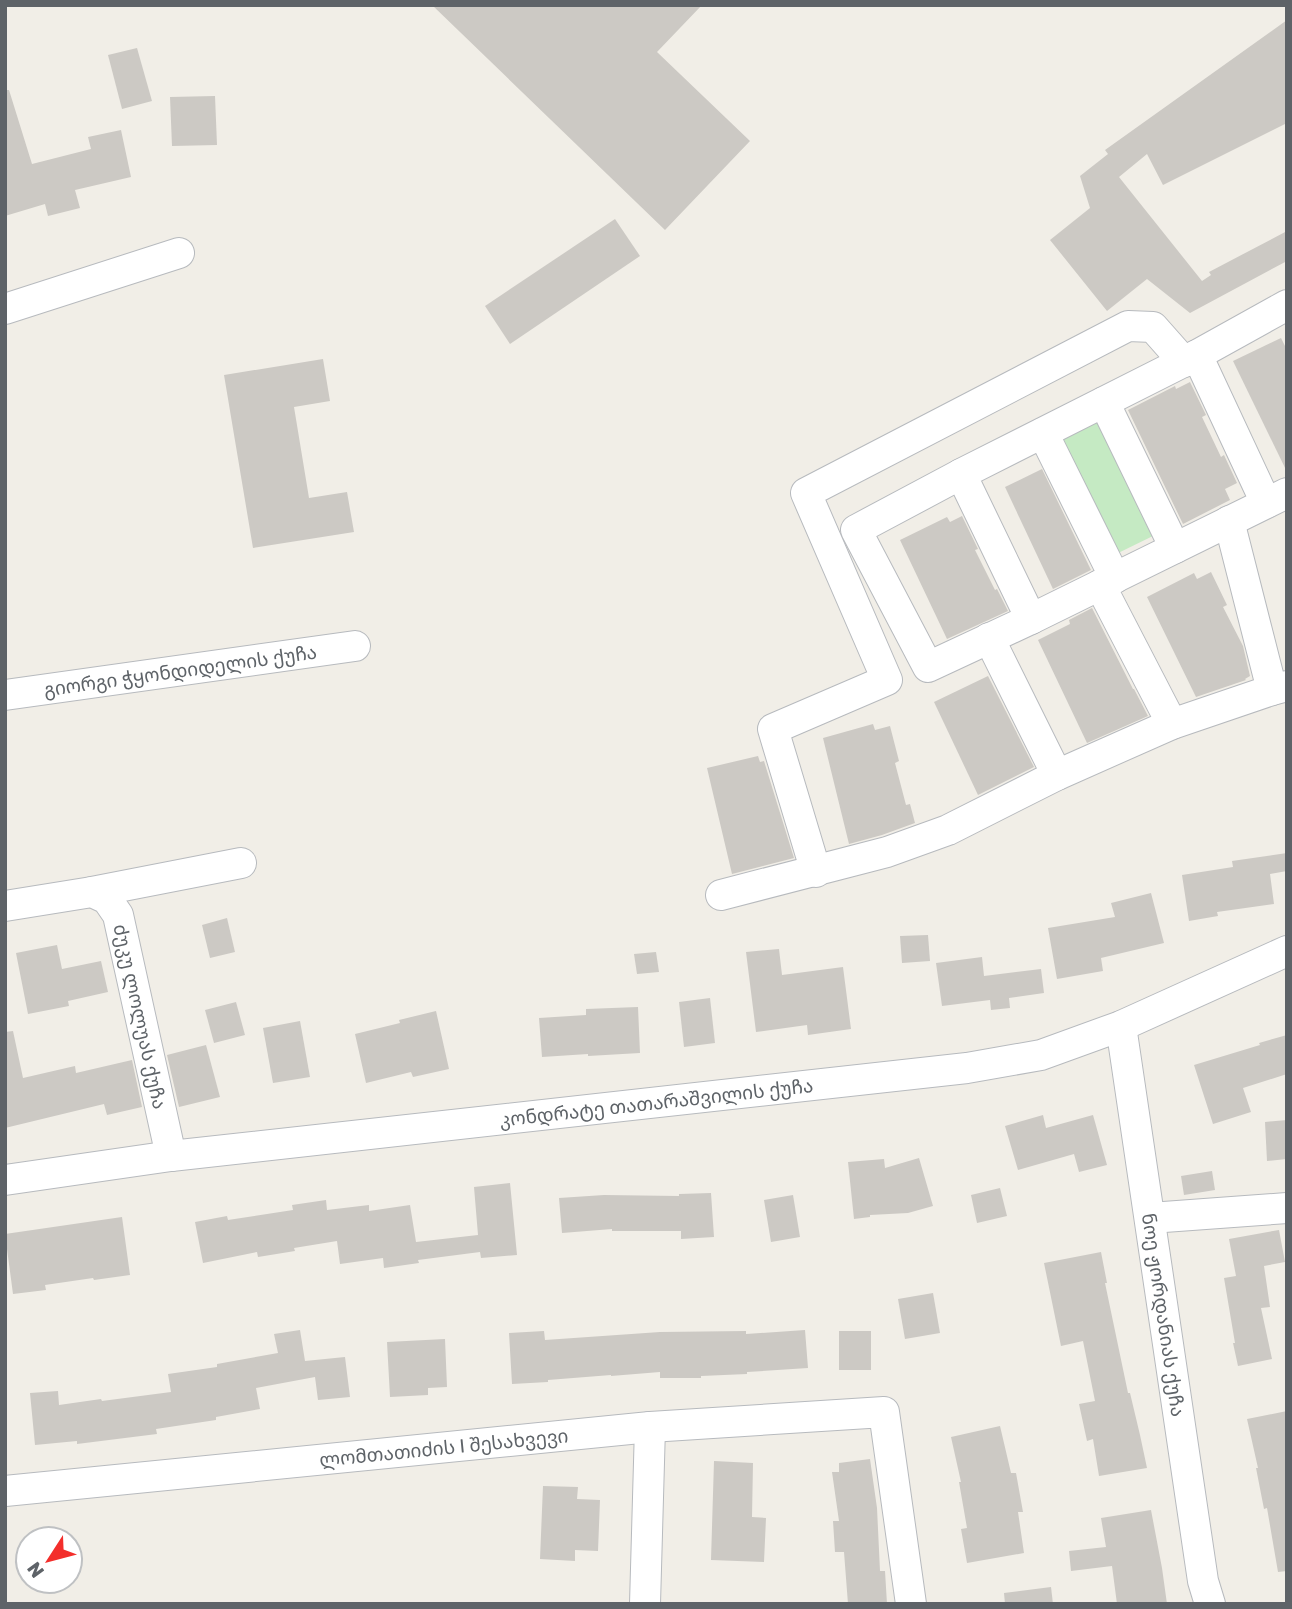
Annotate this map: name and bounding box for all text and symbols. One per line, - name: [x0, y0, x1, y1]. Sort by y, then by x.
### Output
- street label: გიორგი ჭყონდიდელის ქუჩა: [42, 640, 318, 701]
- street label: ძუკუ ლოლუას ქუჩა: [109, 922, 172, 1111]
- street label: კონდრატე თათარაშვილის ქუჩა: [498, 1074, 814, 1131]
- street label: ნოე ჟორდანიას ქუჩა: [1137, 1212, 1190, 1418]
- street label: ლომთათიძის I შესახვევი: [318, 1424, 569, 1472]
- north arrow: [14, 1525, 84, 1595]
- text: N: [22, 1557, 49, 1582]

